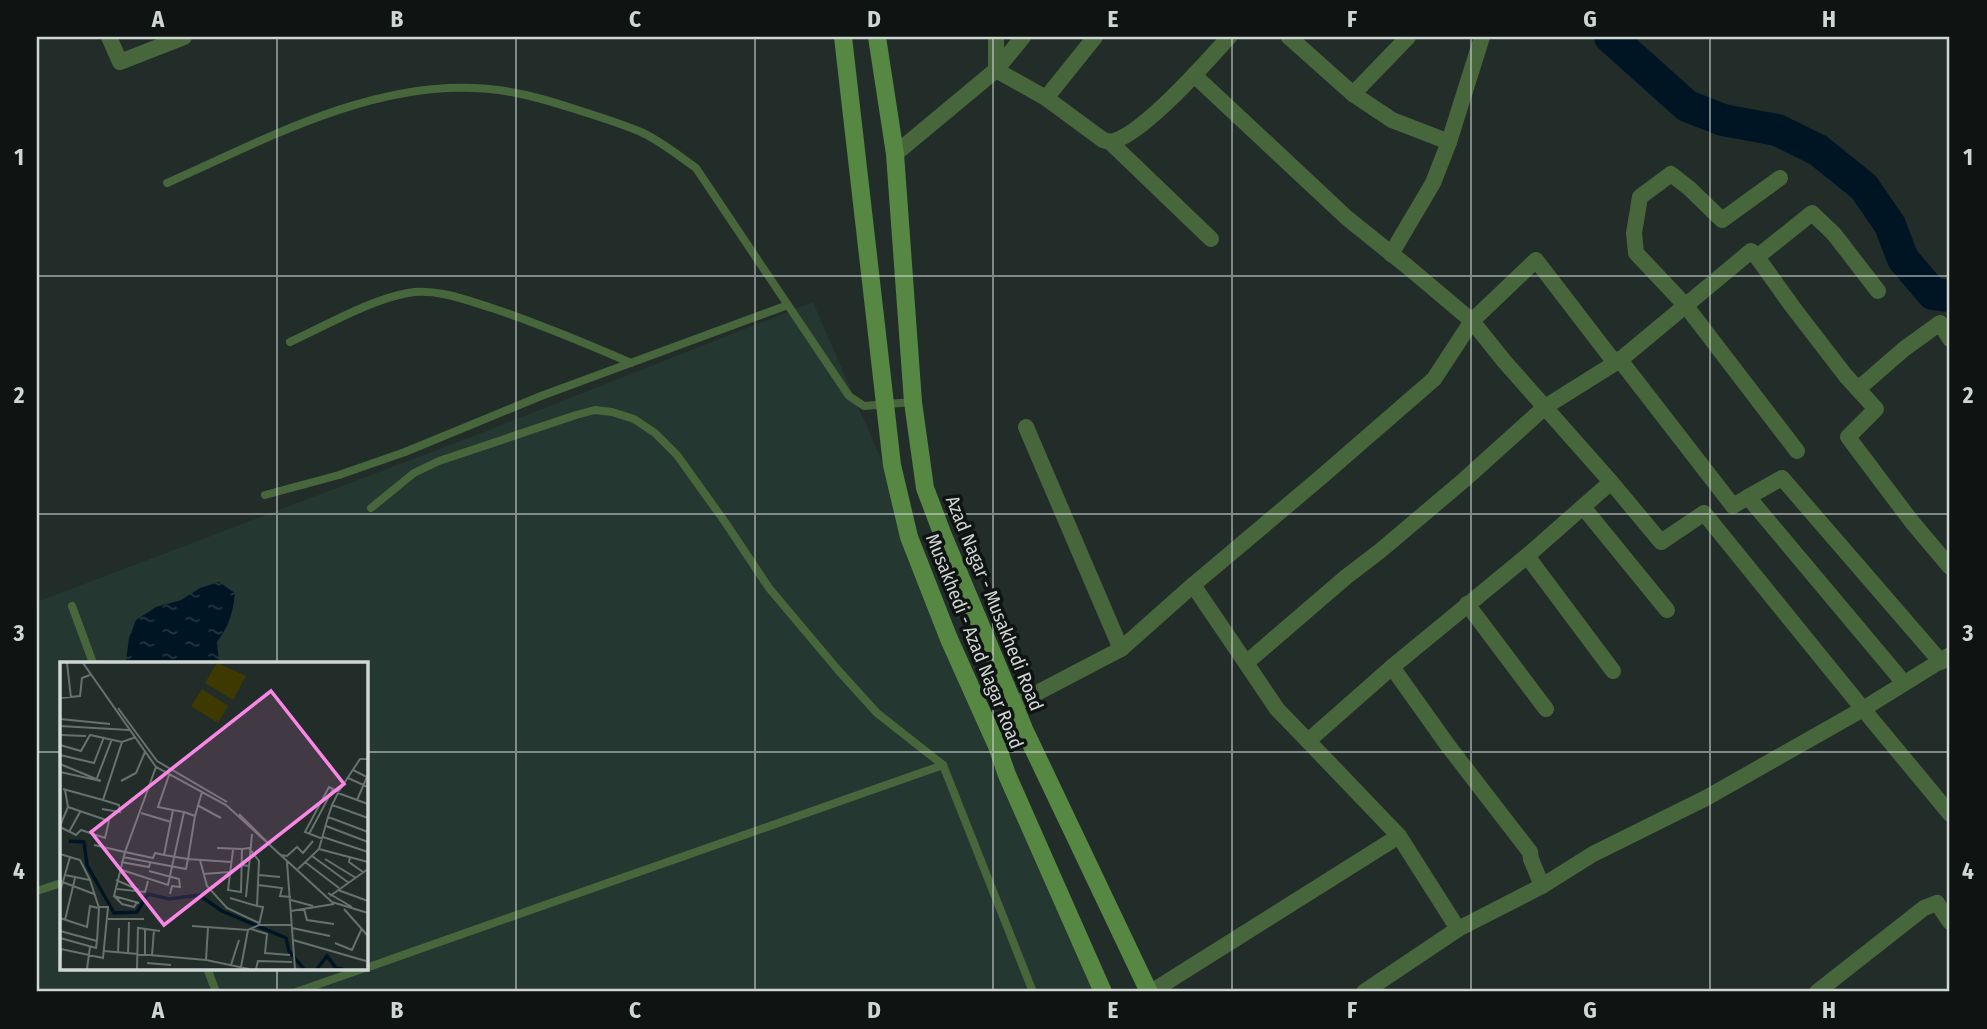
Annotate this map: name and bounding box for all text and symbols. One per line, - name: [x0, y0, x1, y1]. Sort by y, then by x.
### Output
- text: A: [151, 5, 165, 33]
- text: B: [391, 5, 404, 33]
- text: C: [629, 5, 641, 33]
- text: D: [867, 5, 881, 33]
- text: E: [1108, 5, 1119, 33]
- text: F: [1347, 5, 1357, 33]
- text: G: [1583, 5, 1597, 33]
- text: H: [1822, 5, 1836, 33]
- text: 1: [14, 143, 24, 171]
- text: 1: [1963, 143, 1973, 171]
- text: 2: [13, 381, 25, 409]
- text: 2: [1962, 381, 1974, 409]
- street label: Azad Nagar - Musakhedi Road: [941, 492, 1048, 714]
- street label: Musakhedi - Azad Nagar Road: [921, 530, 1028, 752]
- text: 3: [13, 619, 25, 647]
- text: 3: [1962, 619, 1974, 647]
- inset map: [60, 662, 368, 970]
- text: 4: [13, 857, 25, 885]
- text: 4: [1962, 857, 1974, 885]
- text: A: [151, 996, 165, 1024]
- text: B: [391, 996, 404, 1024]
- text: C: [629, 996, 641, 1024]
- text: D: [867, 996, 881, 1024]
- text: E: [1108, 996, 1119, 1024]
- text: F: [1347, 996, 1357, 1024]
- text: G: [1583, 996, 1597, 1024]
- text: H: [1822, 996, 1836, 1024]

